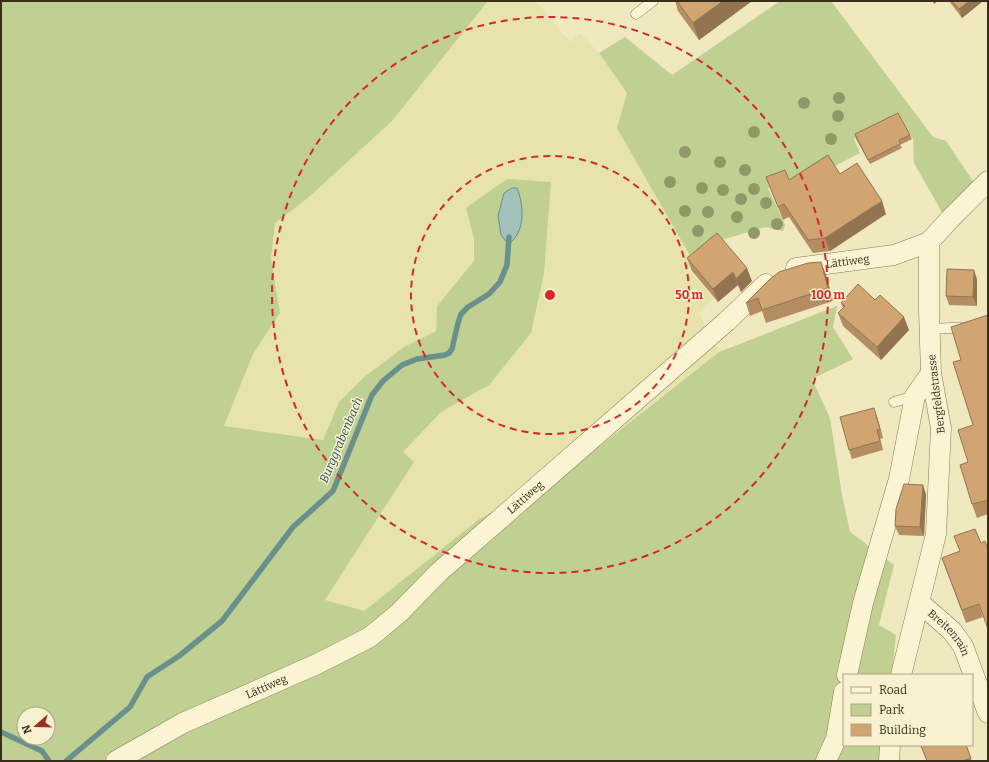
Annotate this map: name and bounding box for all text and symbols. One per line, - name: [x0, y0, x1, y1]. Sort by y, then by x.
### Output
- street label: Lättiweg: [825, 252, 870, 271]
- centre of rings: [543, 288, 557, 302]
- text: 50 m: [675, 288, 703, 302]
- text: 100 m: [811, 288, 846, 302]
- street label: Bergfeldstrasse: [925, 354, 948, 434]
- water label: Burggrabenbach: [317, 395, 365, 485]
- street label: Lättiweg: [505, 478, 546, 517]
- street label: Breitenrain: [925, 607, 972, 658]
- street label: Lättiweg: [244, 672, 289, 702]
- legend: [843, 674, 973, 746]
- text: Road: [879, 683, 907, 697]
- text: Park: [879, 703, 905, 717]
- north arrow: [16, 706, 56, 746]
- text: N: [19, 723, 35, 735]
- text: Building: [879, 723, 926, 737]

